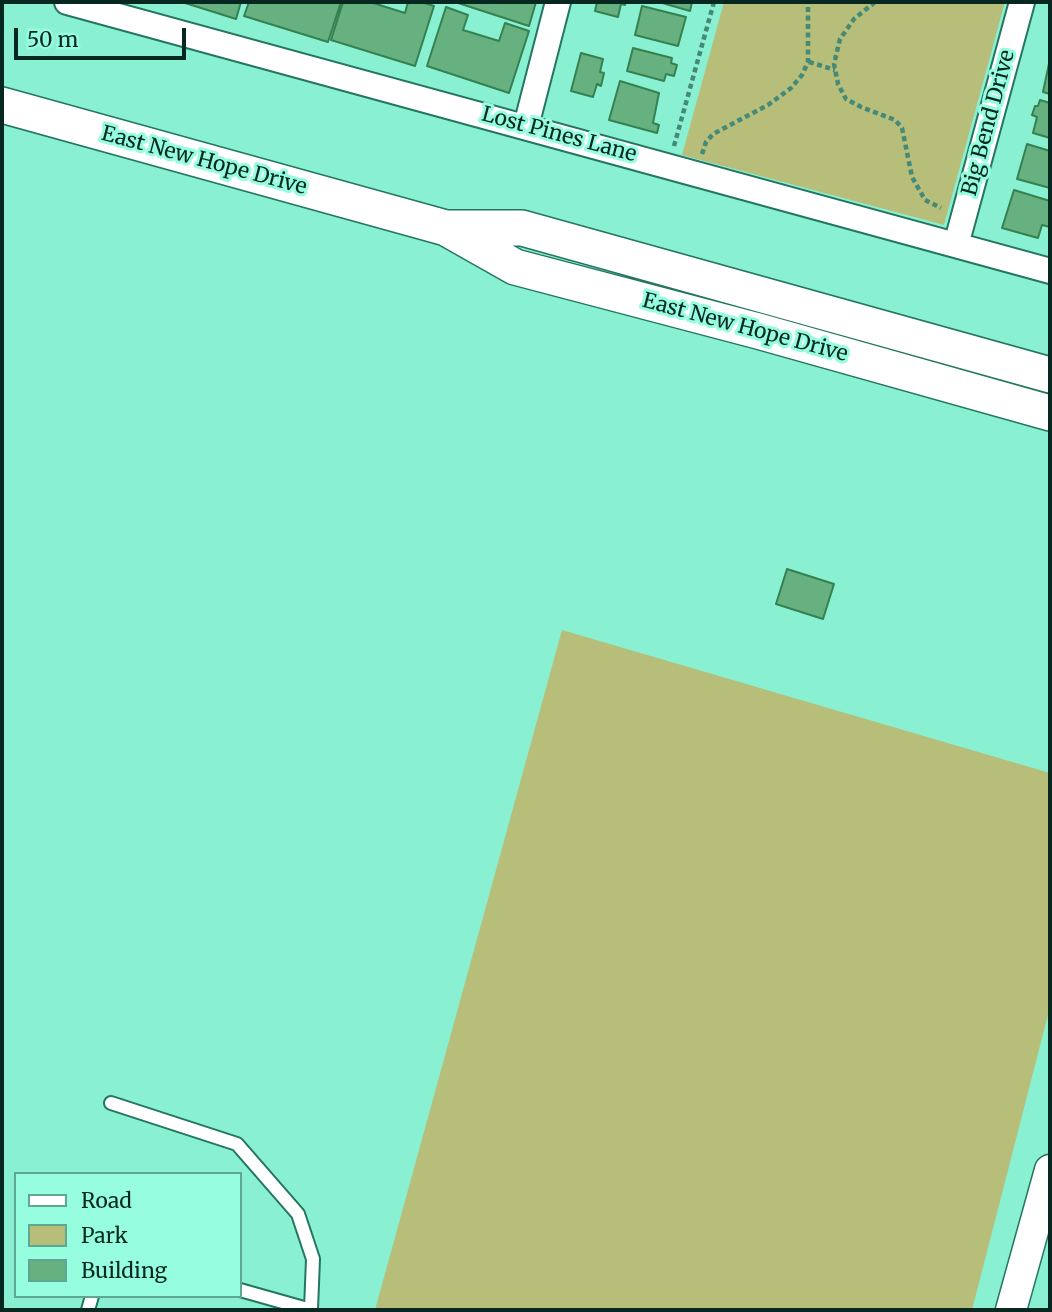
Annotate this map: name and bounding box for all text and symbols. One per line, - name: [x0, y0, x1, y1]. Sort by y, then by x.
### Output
- scale bar: [18, 14, 189, 58]
- text: 50 m: [27, 26, 78, 53]
- street label: Big Bend Drive: [957, 47, 1021, 199]
- street label: Lost Pines Lane: [479, 102, 639, 168]
- street label: East New Hope Drive: [99, 121, 309, 201]
- street label: East New Hope Drive: [640, 288, 850, 368]
- legend: [14, 1172, 242, 1298]
- text: Road: [81, 1187, 132, 1214]
- text: Park: [81, 1222, 128, 1249]
- text: Building: [81, 1257, 167, 1284]

